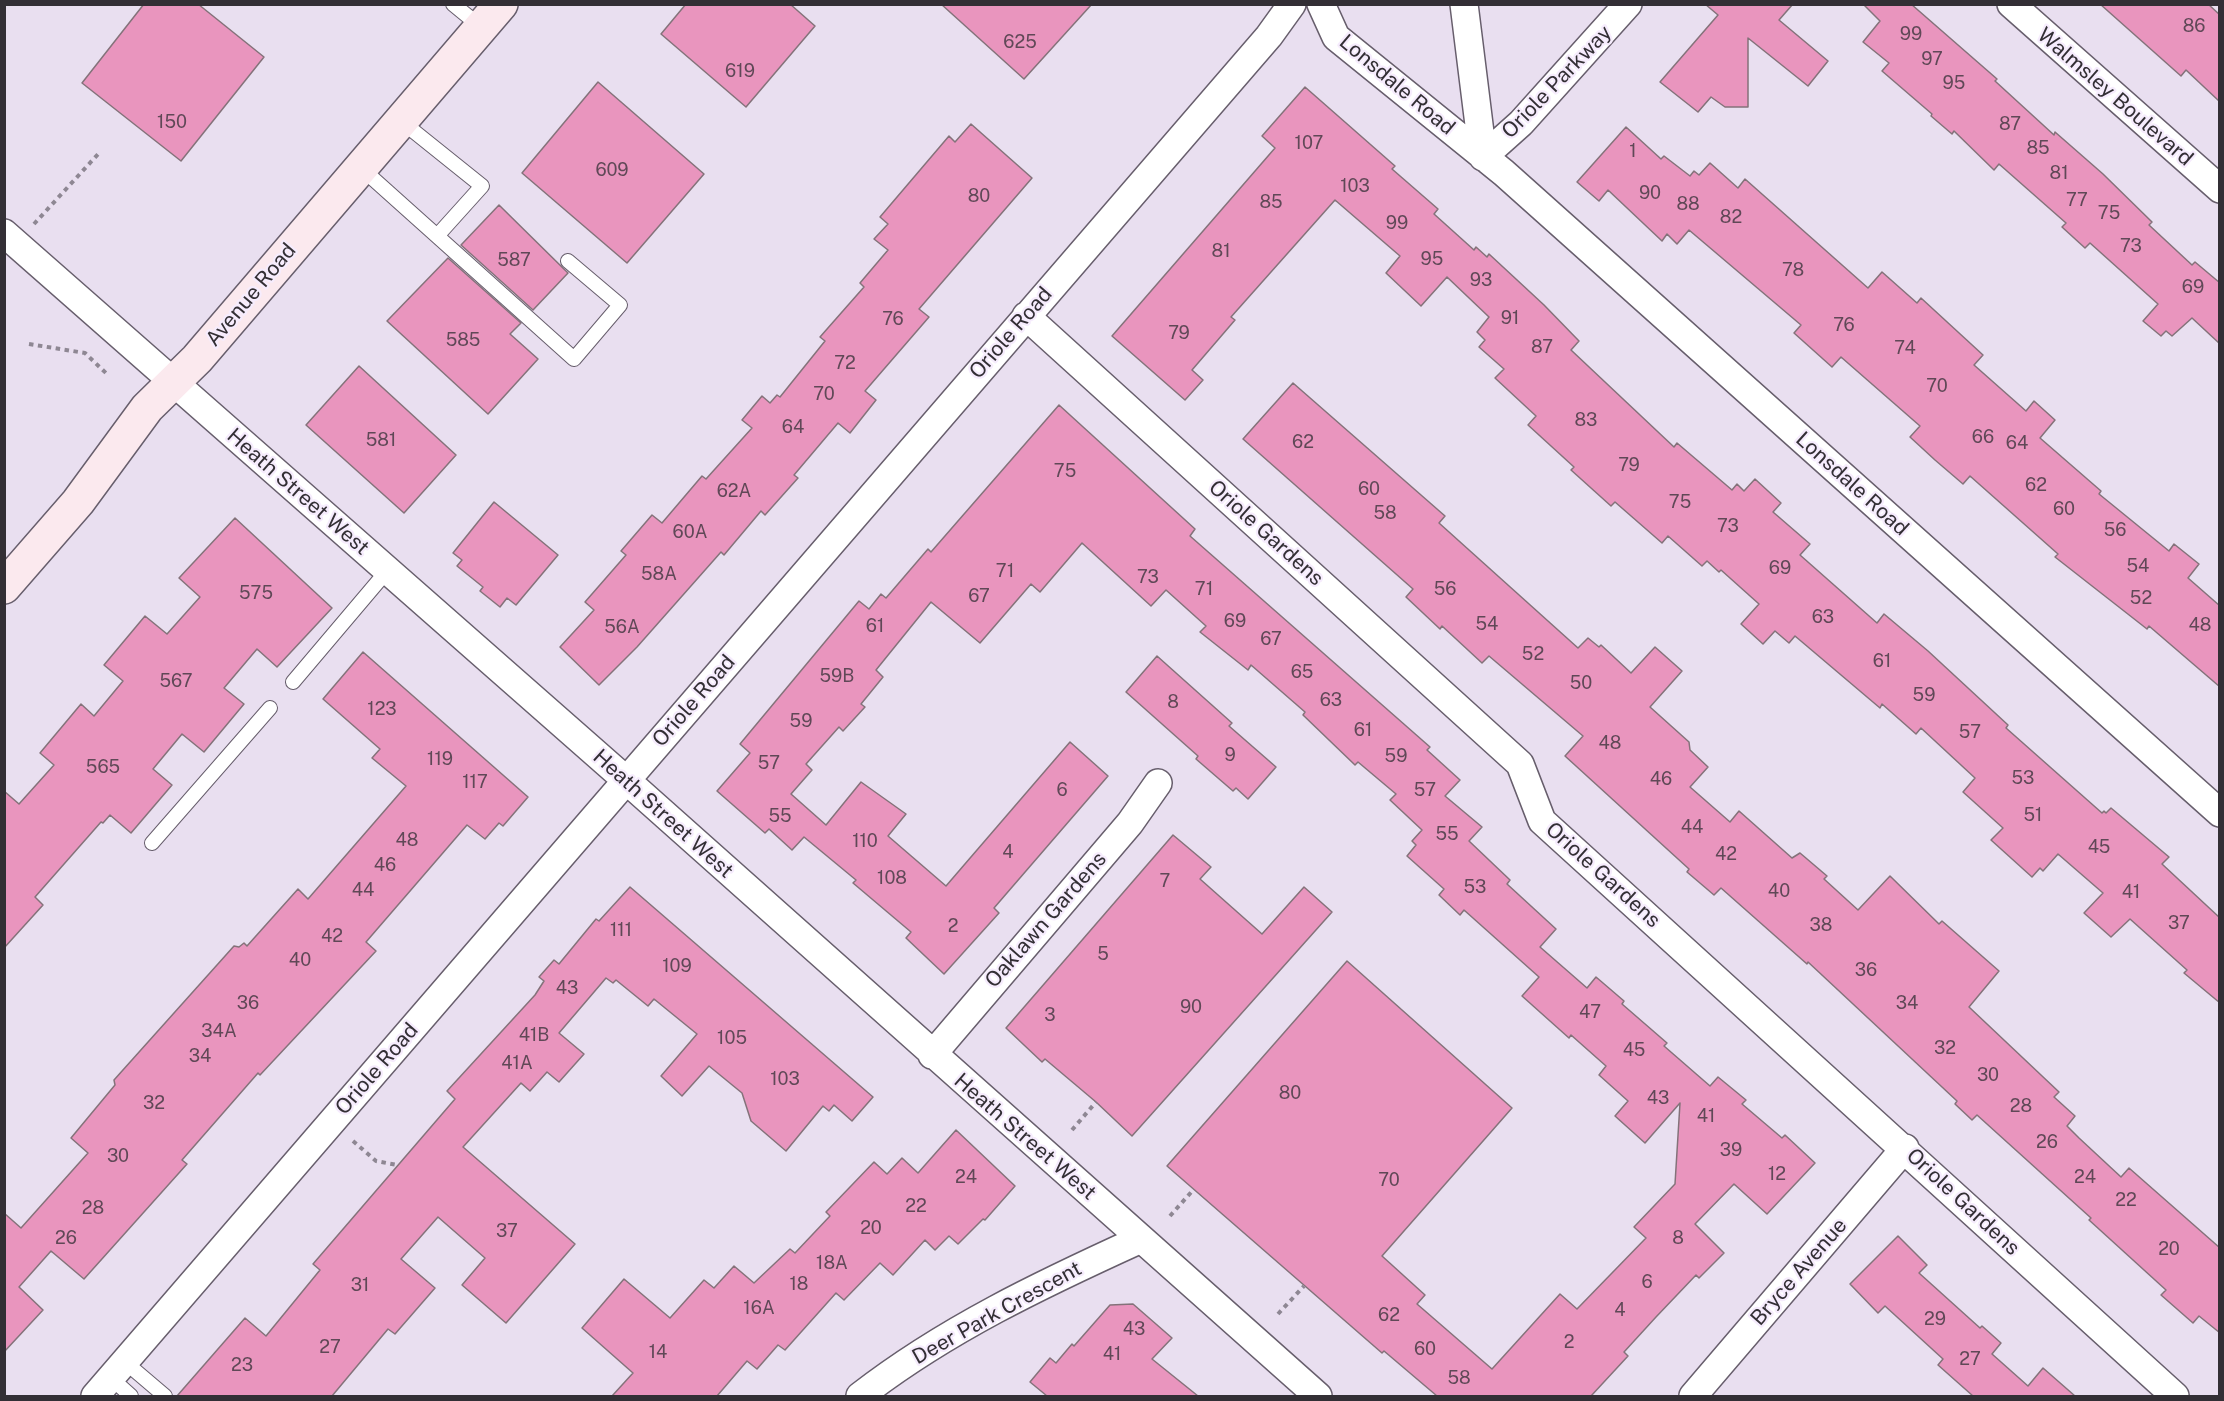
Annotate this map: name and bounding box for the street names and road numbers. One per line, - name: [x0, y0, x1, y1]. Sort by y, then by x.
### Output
- street label: Oriole Parkway: [1497, 20, 1617, 144]
- street label: Walmsley Boulevard: [2032, 23, 2198, 171]
- street label: Lonsdale Road: [1334, 29, 1460, 141]
- street label: Avenue Road: [201, 238, 301, 352]
- street label: Oriole Road: [964, 282, 1058, 384]
- street label: Heath Street West: [222, 423, 374, 561]
- street label: Lonsdale Road: [1790, 427, 1914, 541]
- street label: Oriole Gardens: [1204, 475, 1328, 591]
- street label: Oriole Road: [647, 650, 741, 752]
- street label: Heath Street West: [588, 744, 738, 884]
- street label: Oriole Gardens: [1541, 817, 1665, 933]
- street label: Oaklawn Gardens: [980, 847, 1112, 993]
- street label: Oriole Road: [330, 1018, 424, 1120]
- street label: Heath Street West: [949, 1068, 1101, 1206]
- street label: Oriole Gardens: [1901, 1143, 2025, 1261]
- street label: Bryce Avenue: [1746, 1213, 1852, 1331]
- street label: Deer Park Crescent: [908, 1256, 1086, 1370]

